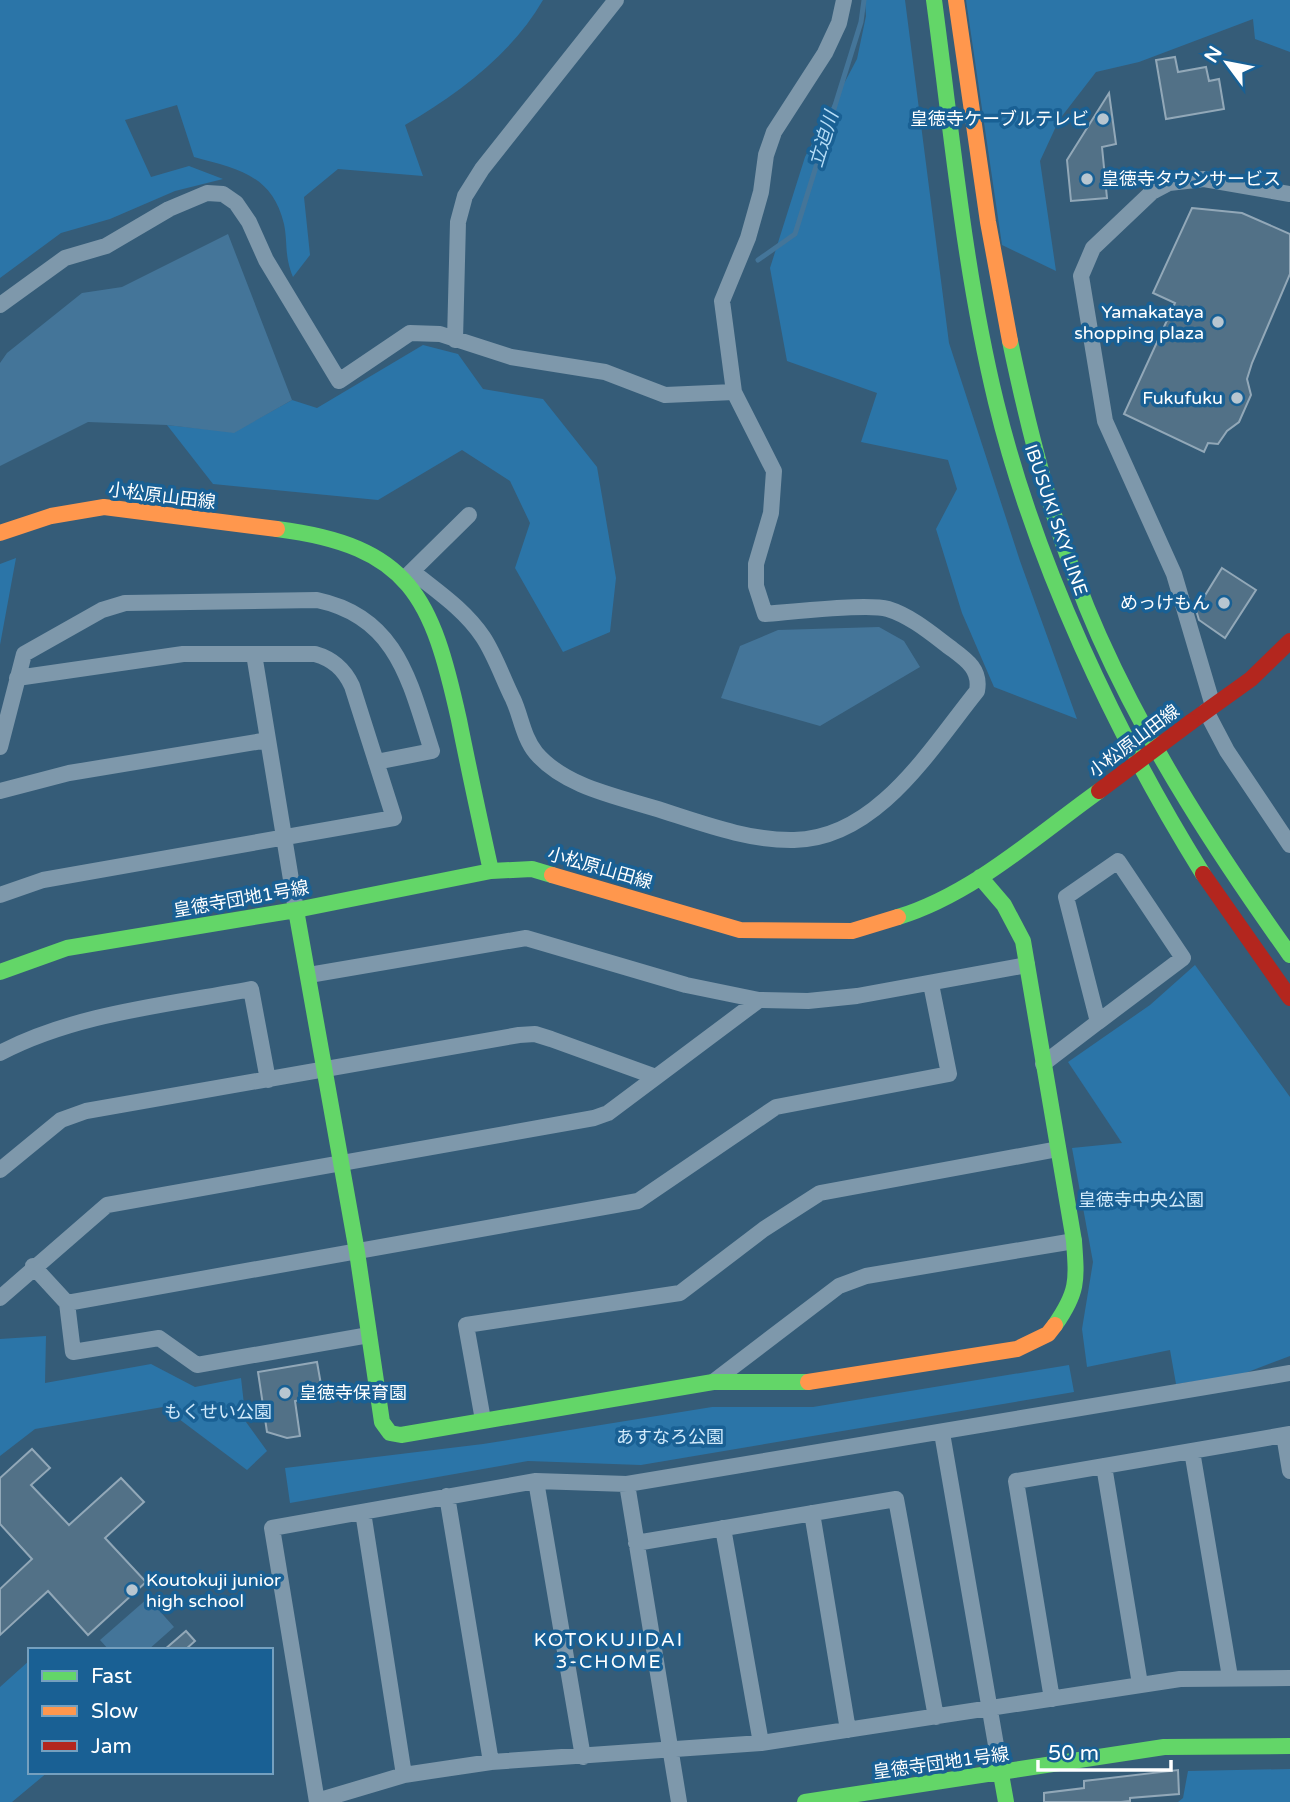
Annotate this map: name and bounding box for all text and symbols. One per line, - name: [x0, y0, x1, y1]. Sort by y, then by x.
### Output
- north arrow: [1192, 28, 1262, 98]
- text: N: [1200, 42, 1227, 67]
- water label: 立迫川: [805, 107, 843, 170]
- place label: 皇徳寺ケーブルテレビ: [910, 108, 1089, 130]
- marker: 皇徳寺ケーブルテレビ: [1095, 111, 1111, 127]
- place label: 皇徳寺タウンサービス: [1101, 168, 1281, 190]
- marker: 皇徳寺タウンサービス: [1079, 171, 1095, 187]
- place label: Yamakataya shopping plaza: [1074, 301, 1204, 344]
- marker: Yamakataya shopping plaza: [1210, 314, 1226, 330]
- place label: Fukufuku: [1142, 387, 1223, 409]
- marker: Fukufuku: [1229, 390, 1245, 406]
- street label: IBUSUKI SKY LINE: [1020, 441, 1092, 599]
- street label: 小松原山田線: [107, 479, 217, 513]
- place label: めっけもん: [1120, 592, 1210, 614]
- marker: めっけもん: [1216, 595, 1232, 611]
- street label: 小松原山田線: [1084, 700, 1184, 782]
- street label: 小松原山田線: [545, 843, 655, 893]
- street label: 皇徳寺団地1号線: [171, 876, 311, 922]
- park label: 皇徳寺中央公園: [1078, 1189, 1204, 1211]
- place label: 皇徳寺保育園: [299, 1382, 407, 1404]
- marker: 皇徳寺保育園: [277, 1385, 293, 1401]
- park label: もくせい公園: [164, 1401, 272, 1423]
- park label: あすなろ公園: [616, 1426, 724, 1448]
- place label: Koutokuji junior high school: [146, 1569, 281, 1612]
- marker: Koutokuji junior high school: [124, 1582, 140, 1598]
- district label: KOTOKUJIDAI 3-CHOME: [534, 1629, 684, 1673]
- legend: [28, 1648, 273, 1774]
- text: Fast: [91, 1664, 132, 1689]
- text: Slow: [91, 1699, 139, 1724]
- scale bar: [1038, 1728, 1171, 1772]
- text: Jam: [91, 1734, 132, 1759]
- text: 50 m: [1048, 1741, 1099, 1766]
- street label: 皇徳寺団地1号線: [871, 1743, 1011, 1783]

